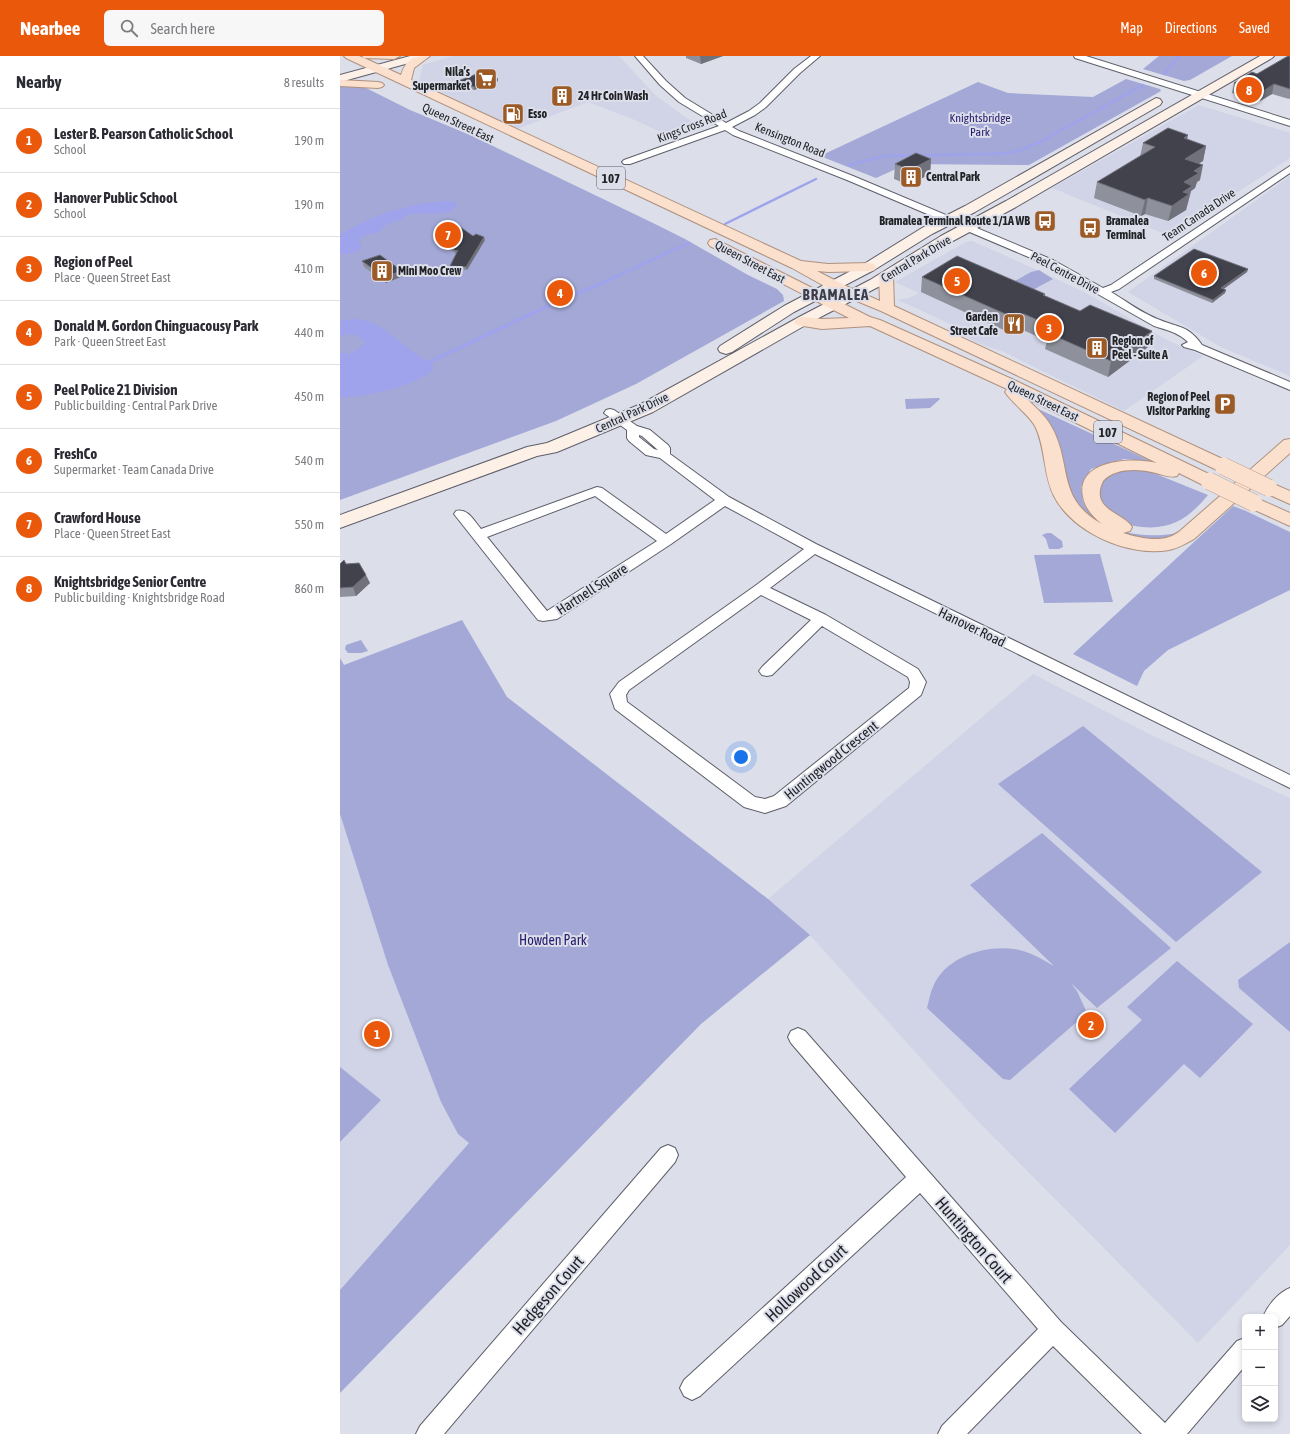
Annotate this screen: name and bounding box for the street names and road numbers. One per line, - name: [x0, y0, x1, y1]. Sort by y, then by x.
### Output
- street label: Queen Street East: [420, 100, 497, 146]
- street label: Kings Cross Road: [655, 106, 729, 146]
- street label: Kensington Road: [753, 120, 827, 160]
- road number: 107: [597, 167, 625, 189]
- street label: Team Canada Drive: [1160, 186, 1238, 244]
- street label: Central Park Drive: [879, 233, 953, 285]
- street label: Queen Street East: [713, 238, 788, 287]
- street label: Peel Centre Drive: [1028, 249, 1102, 297]
- street label: Queen Street East: [1005, 378, 1081, 425]
- street label: Central Park Drive: [593, 390, 671, 436]
- road number: 107: [1094, 421, 1122, 443]
- street label: Hartnell Square: [553, 560, 631, 618]
- street label: Hanover Road: [936, 604, 1008, 650]
- street label: Huntingwood Crescent: [781, 717, 881, 803]
- street label: Huntington Court: [931, 1193, 1017, 1287]
- street label: Hollowood Court: [761, 1240, 851, 1326]
- street label: Hedgeson Court: [508, 1251, 588, 1339]

